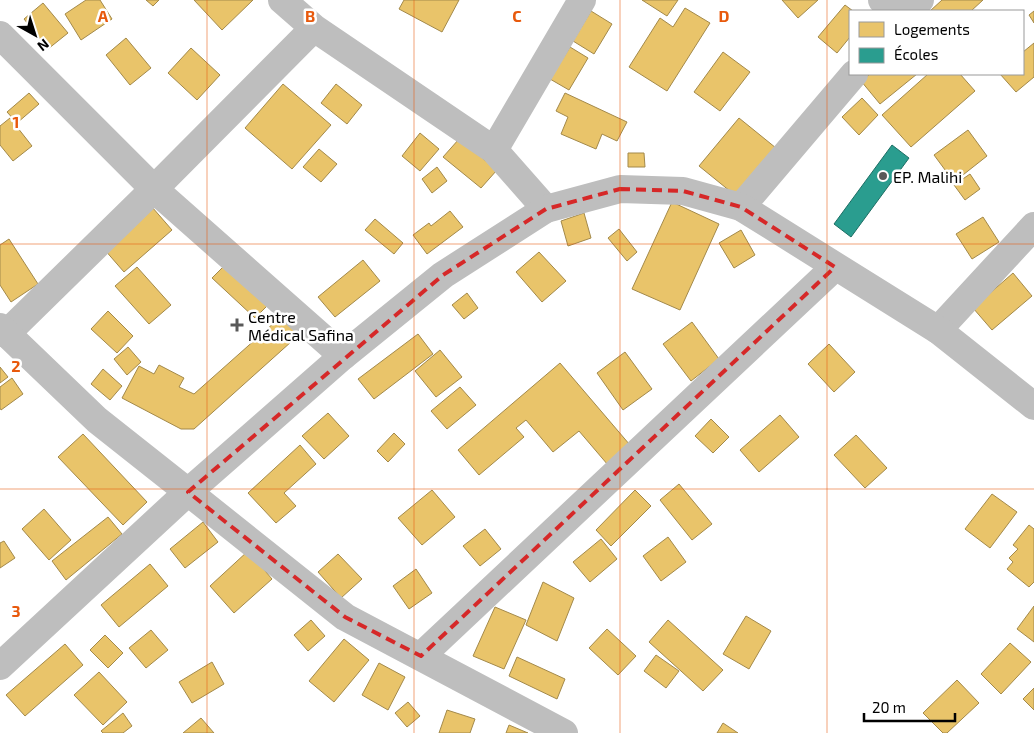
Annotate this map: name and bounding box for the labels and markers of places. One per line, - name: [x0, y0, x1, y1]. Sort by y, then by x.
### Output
- place label: EP. Malihi: [893, 167, 962, 186]
- marker: EP. Malihi: [877, 170, 889, 182]
- place label: Centre Médical Safina: [248, 307, 354, 344]
- marker: Centre Médical Safina: [230, 318, 244, 332]

